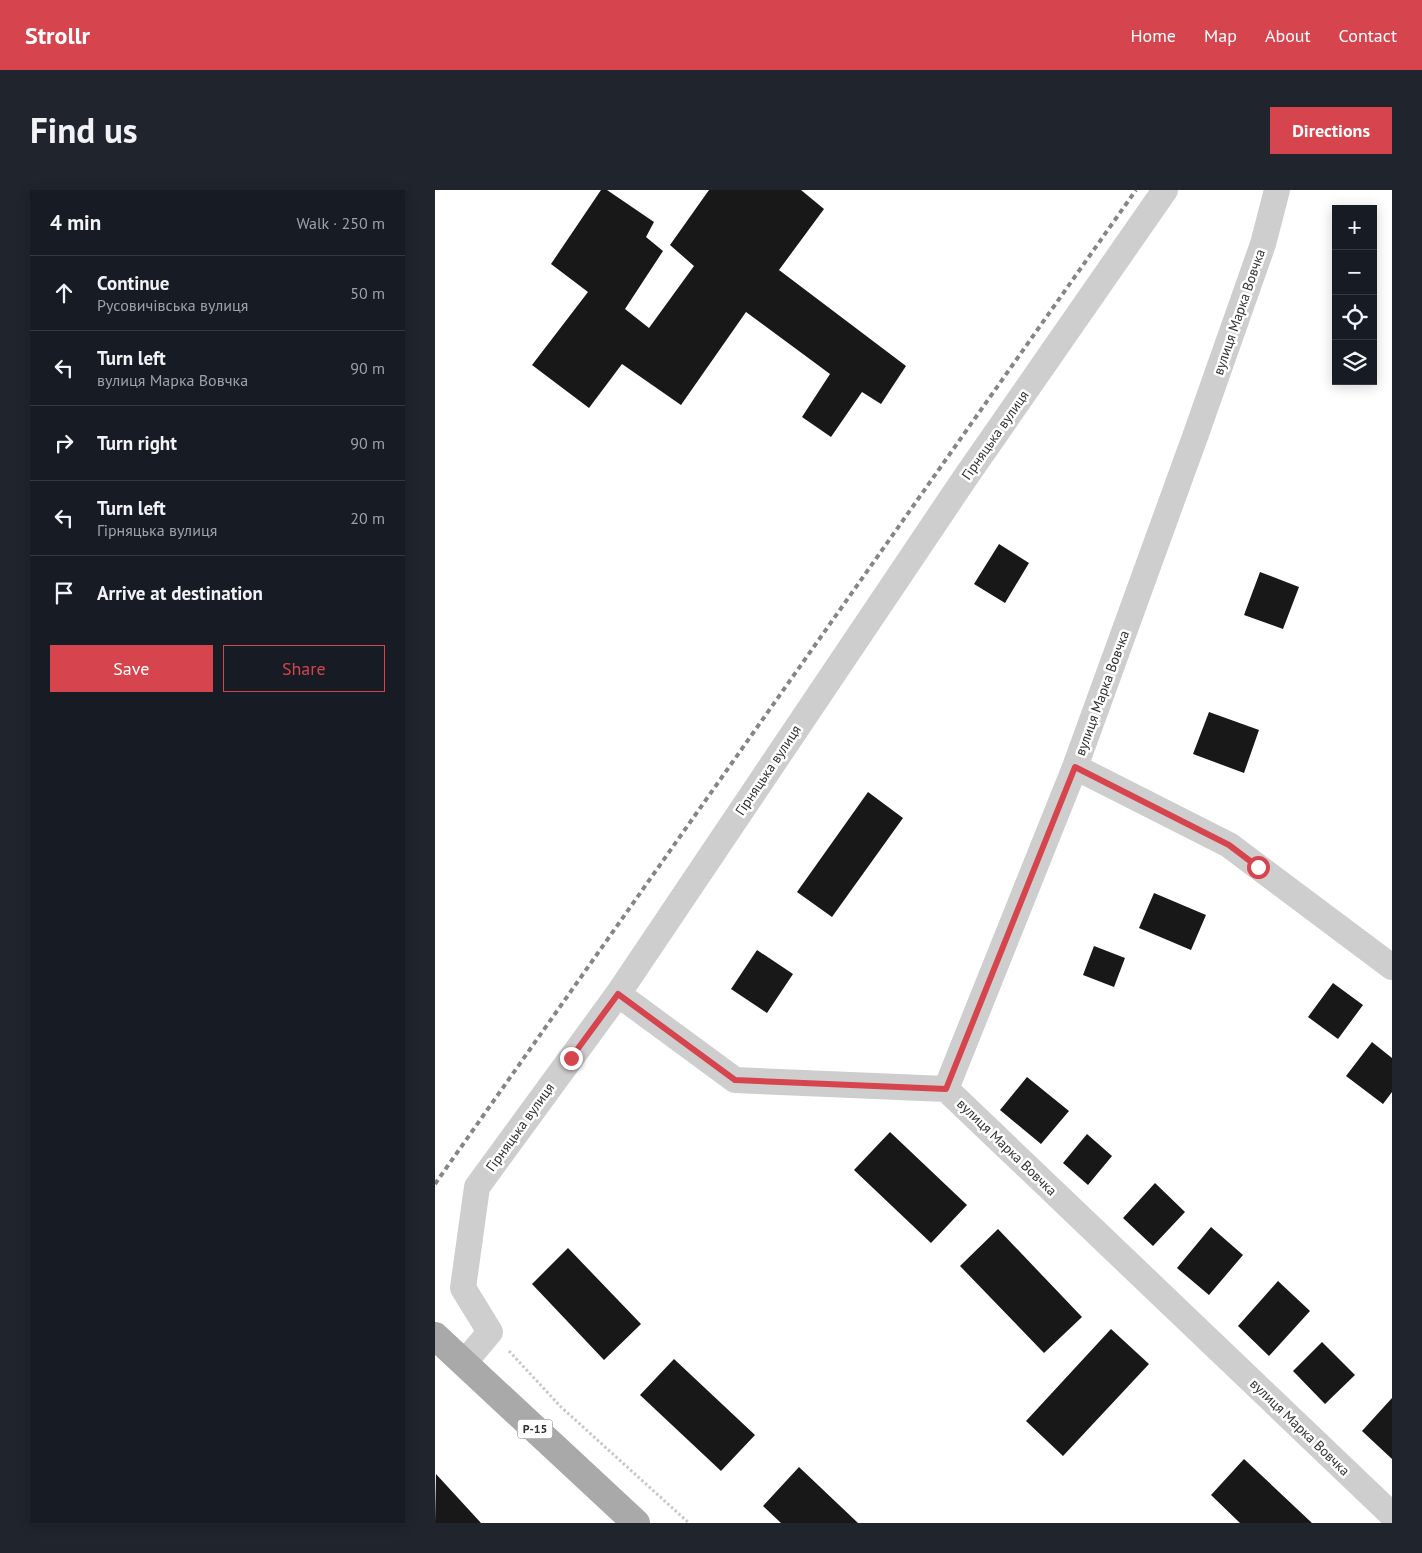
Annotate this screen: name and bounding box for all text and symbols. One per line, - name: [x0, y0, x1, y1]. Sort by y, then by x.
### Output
- text: Strollr: [25, 20, 90, 51]
- text: Home: [1130, 24, 1176, 47]
- text: Map: [1204, 24, 1237, 47]
- text: About: [1265, 24, 1311, 47]
- text: Contact: [1339, 24, 1397, 47]
- text: Find us: [30, 107, 138, 153]
- button: Directions: [1270, 107, 1392, 154]
- map controls: [1332, 205, 1377, 385]
- button: +: [1332, 205, 1377, 250]
- text: 4 min: [50, 209, 101, 236]
- text: Walk · 250 m: [296, 213, 385, 233]
- street label: вулиця Марка Вовчка: [1209, 247, 1269, 377]
- button: −: [1332, 250, 1377, 295]
- text: Continue: [97, 271, 169, 295]
- icon: ahead: [50, 279, 78, 307]
- text: 50 m: [350, 283, 385, 303]
- text: Русовичівська вулиця: [97, 295, 248, 315]
- button: locate: [1332, 295, 1377, 340]
- button: layers: [1332, 340, 1377, 385]
- text: Turn left: [97, 346, 166, 370]
- icon: left: [50, 354, 78, 382]
- text: 90 m: [350, 358, 385, 378]
- text: вулиця Марка Вовчка: [97, 370, 248, 390]
- street label: Гірняцька вулиця: [957, 387, 1033, 483]
- icon: right: [50, 429, 78, 457]
- text: Turn right: [97, 431, 177, 455]
- text: 90 m: [350, 433, 385, 453]
- text: Turn left: [97, 496, 166, 520]
- icon: left: [50, 504, 78, 532]
- text: 20 m: [350, 508, 385, 528]
- text: Гірняцька вулиця: [97, 520, 217, 540]
- icon: arrive: [50, 579, 78, 607]
- text: Arrive at destination: [97, 581, 263, 605]
- street label: вулиця Марка Вовчка: [1071, 628, 1133, 758]
- button: Save: [50, 645, 213, 692]
- button: Share: [223, 645, 385, 692]
- street label: Гірняцька вулиця: [731, 721, 805, 819]
- route start: [1247, 856, 1270, 879]
- route end: [560, 1047, 583, 1070]
- street label: Гірняцька вулиця: [482, 1079, 558, 1175]
- street label: вулиця Марка Вовчка: [953, 1095, 1061, 1199]
- street label: вулиця Марка Вовчка: [1246, 1375, 1354, 1479]
- road number: Р-15: [517, 1420, 553, 1438]

